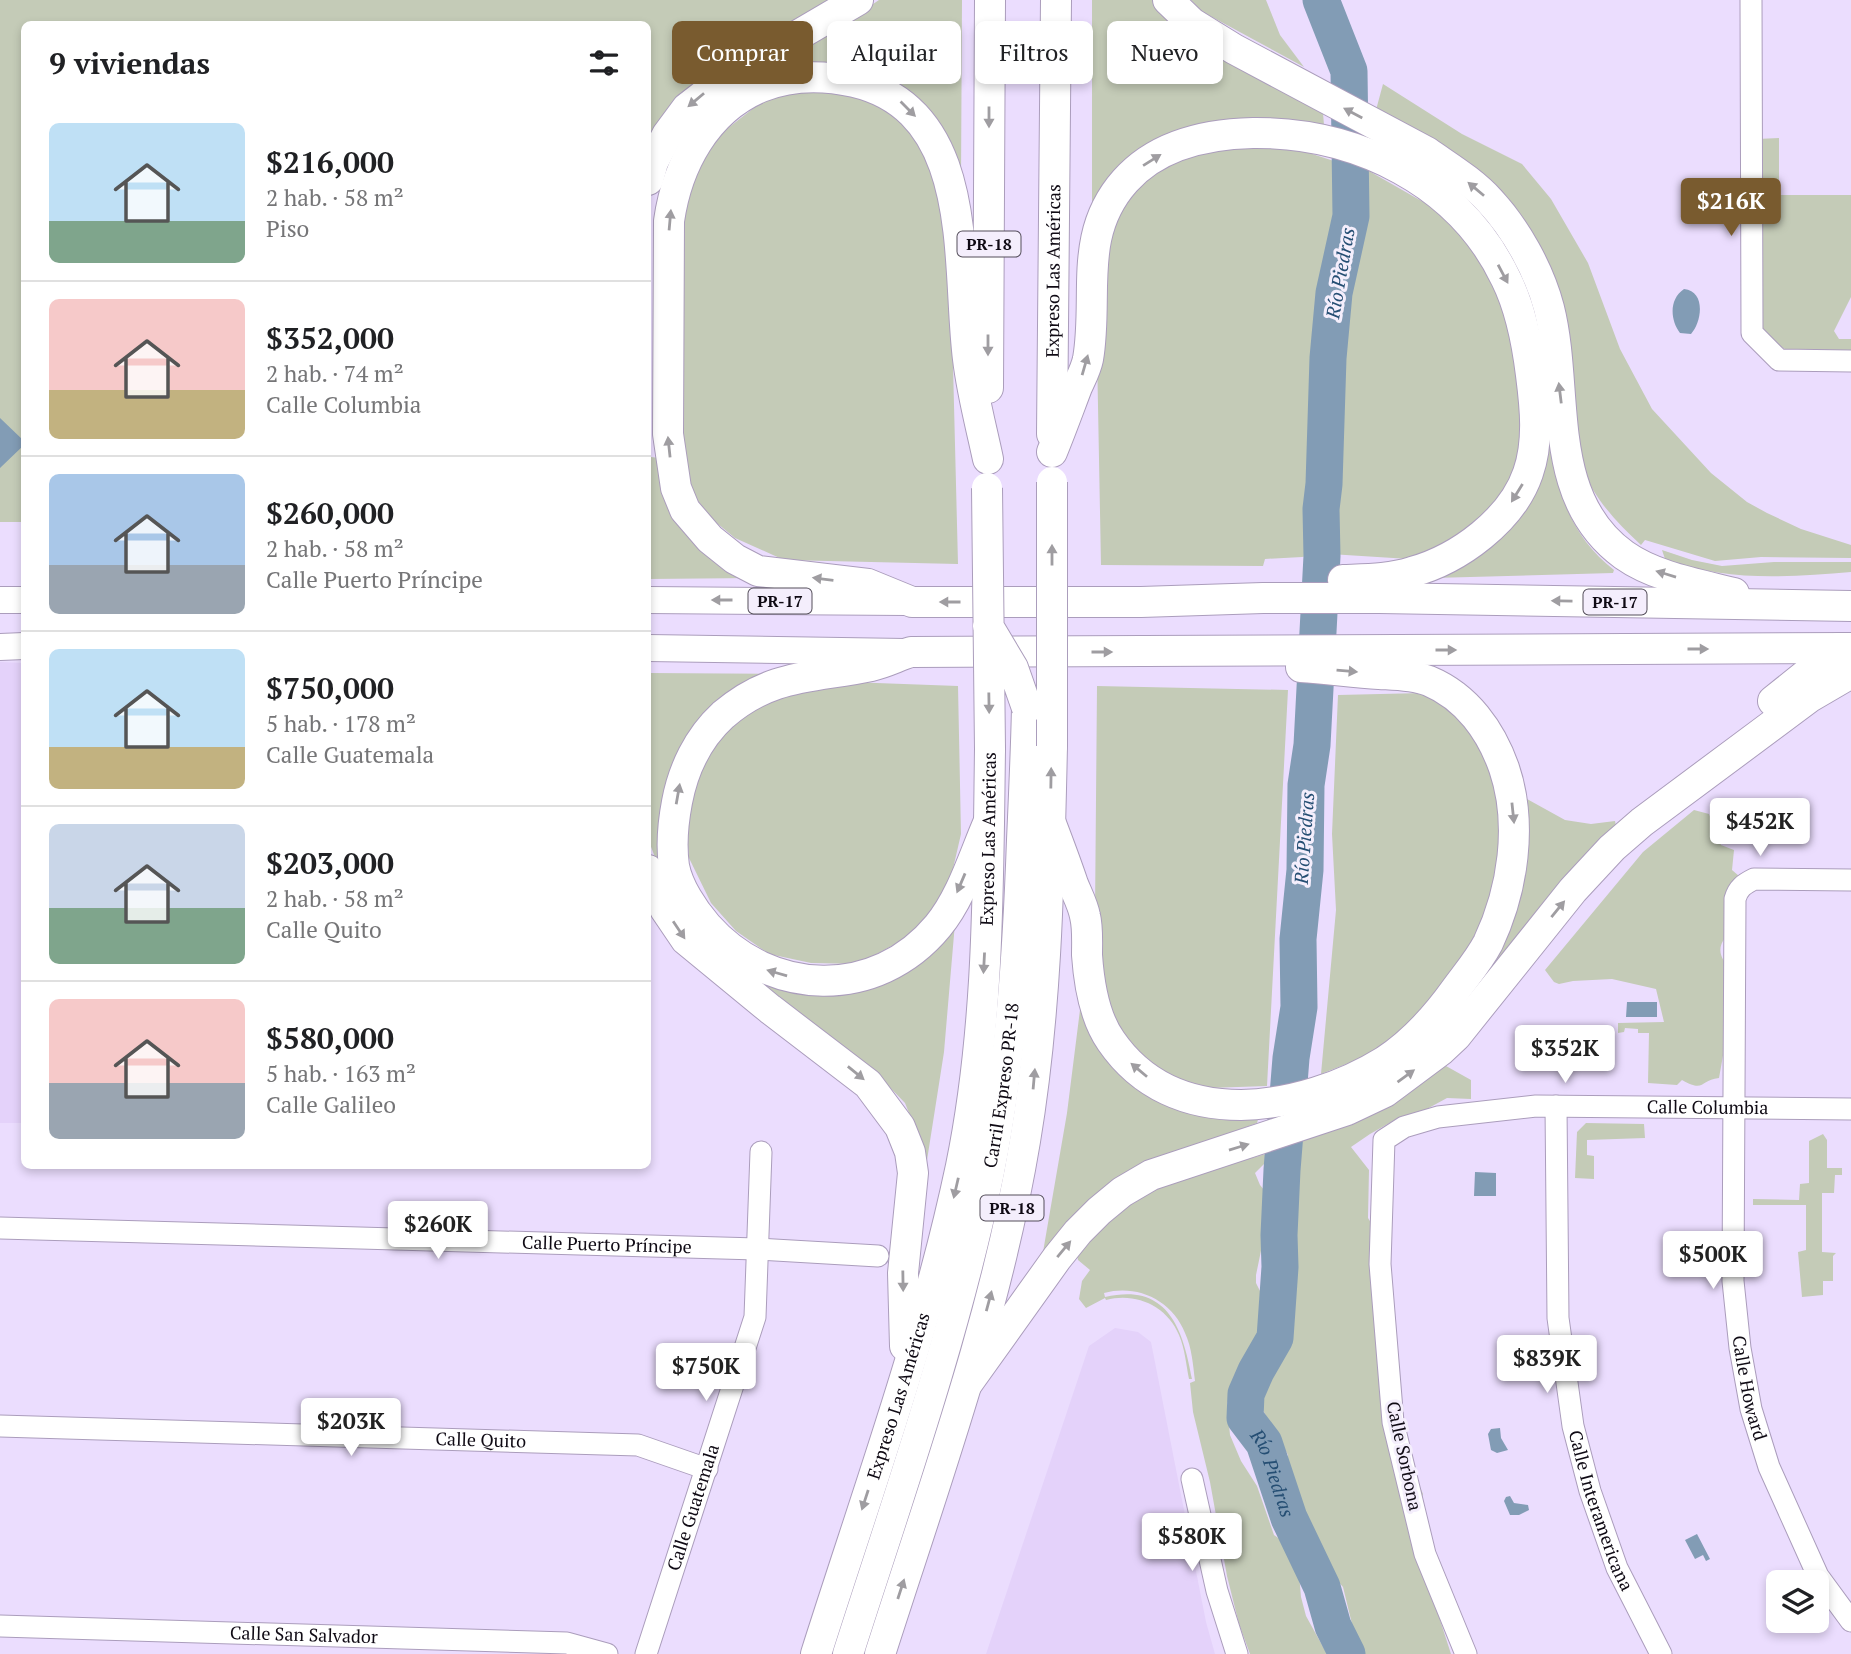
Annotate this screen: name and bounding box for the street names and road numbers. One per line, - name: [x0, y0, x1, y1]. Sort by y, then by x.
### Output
- street label: Expreso Las Américas: [1040, 184, 1065, 358]
- road number: PR-18: [958, 232, 1020, 256]
- road number: PR-17: [748, 588, 812, 614]
- road number: PR-17: [1584, 590, 1646, 614]
- street label: Expreso Las Américas: [974, 752, 1001, 926]
- street label: Carril Expreso PR-18: [977, 1002, 1024, 1170]
- street label: Calle Columbia: [1647, 1094, 1769, 1119]
- road number: PR-18: [981, 1196, 1044, 1220]
- street label: Calle Puerto Príncipe: [522, 1229, 692, 1258]
- street label: Expreso Las Américas: [861, 1309, 935, 1482]
- street label: Calle Howard: [1728, 1334, 1773, 1443]
- street label: Calle Sorbona: [1382, 1399, 1428, 1513]
- street label: Calle Quito: [435, 1426, 527, 1453]
- street label: Calle Interamericana: [1564, 1427, 1640, 1595]
- street label: Calle Guatemala: [661, 1441, 724, 1574]
- street label: Calle San Salvador: [230, 1620, 378, 1648]

